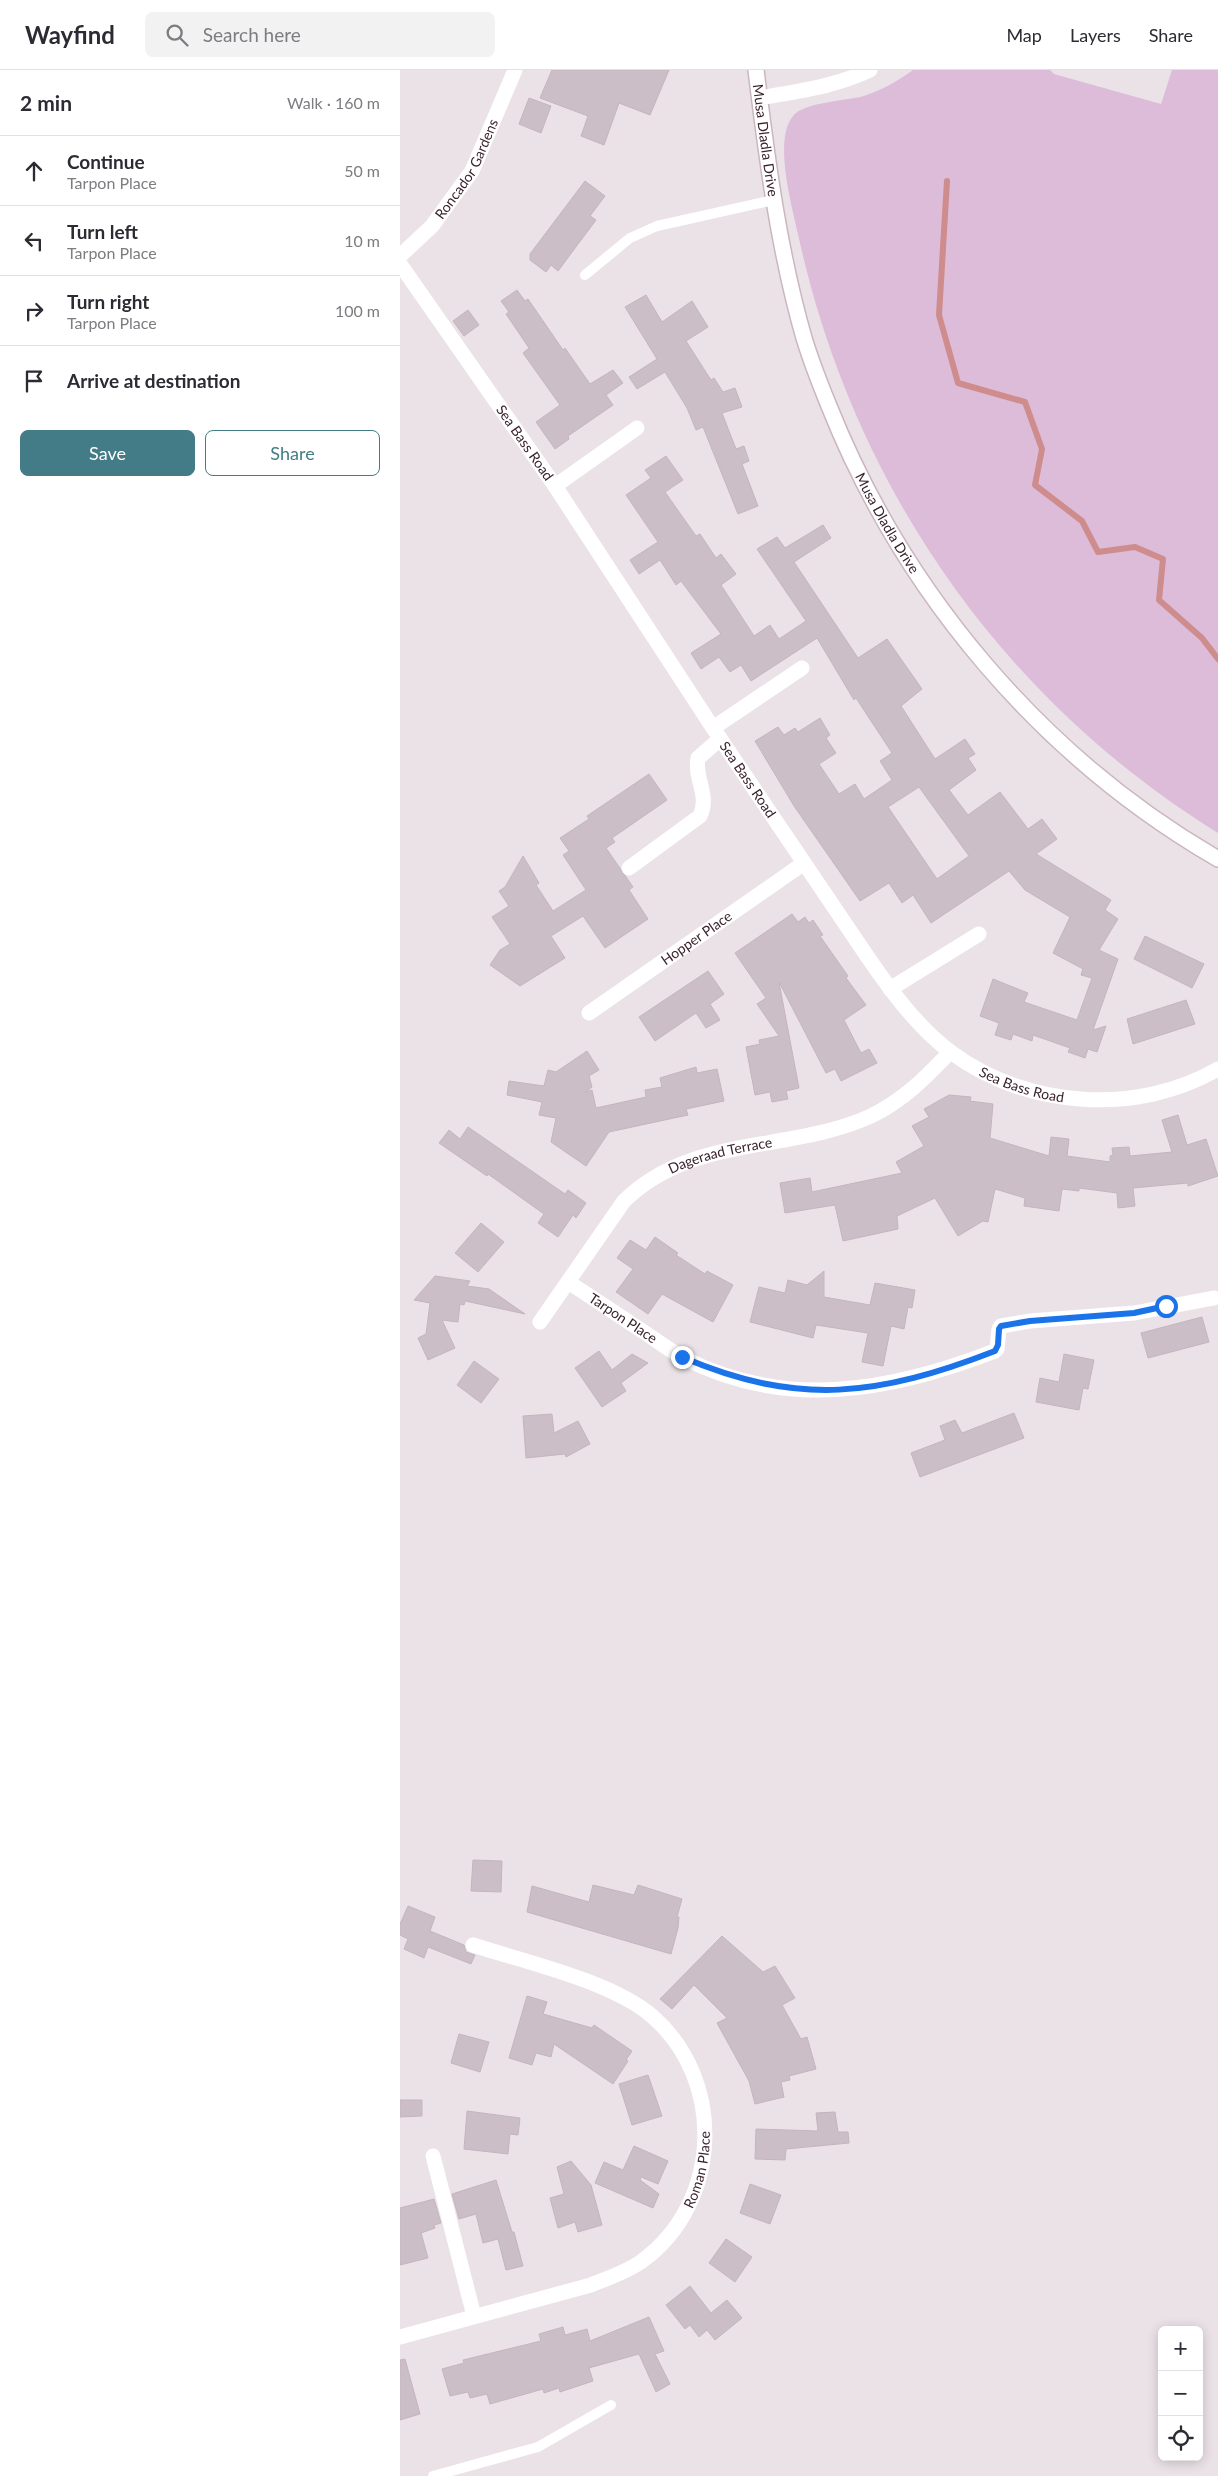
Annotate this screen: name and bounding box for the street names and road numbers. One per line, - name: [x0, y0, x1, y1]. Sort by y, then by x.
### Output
- street label: Musa Dladla Drive: [750, 83, 782, 198]
- street label: Roncador Gardens: [431, 116, 501, 222]
- street label: Sea Bass Road: [493, 401, 557, 484]
- street label: Musa Dladla Drive: [852, 470, 923, 576]
- street label: Sea Bass Road: [717, 738, 780, 821]
- street label: Hopper Place: [657, 907, 735, 968]
- street label: Sea Bass Road: [977, 1063, 1065, 1105]
- street label: Dageraad Terrace: [665, 1133, 773, 1177]
- street label: Tarpon Place: [586, 1289, 661, 1347]
- street label: Roman Place: [680, 2131, 713, 2211]

